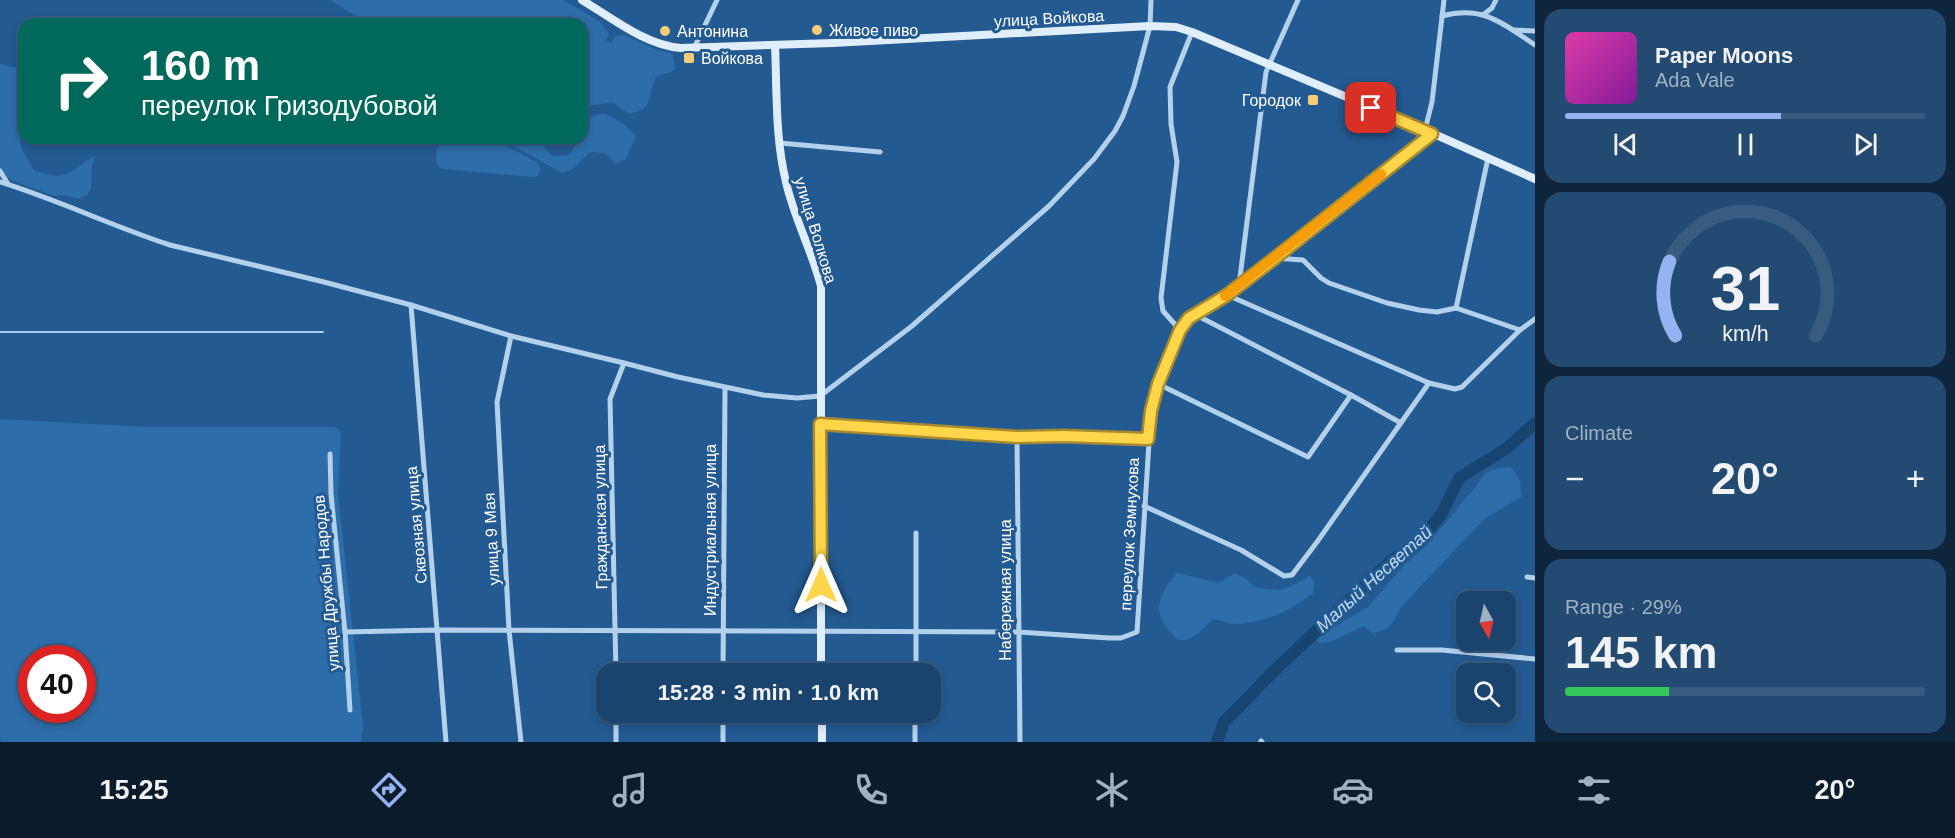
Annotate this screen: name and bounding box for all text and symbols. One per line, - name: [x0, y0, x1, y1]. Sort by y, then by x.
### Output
- street label: улица Войкова: [994, 7, 1105, 30]
- place label: Живое пиво: [829, 22, 918, 39]
- place label: Антонина: [677, 23, 748, 40]
- marker: Живое пиво: [810, 23, 824, 37]
- marker: Антонина: [658, 24, 672, 38]
- icon: right: [42, 42, 120, 120]
- text: 160 m: [141, 42, 260, 89]
- text: Paper Moons: [1655, 43, 1793, 68]
- place label: Войкова: [701, 50, 763, 67]
- marker: Войкова: [682, 51, 696, 65]
- text: Ada Vale: [1655, 69, 1735, 91]
- pin: [1345, 82, 1396, 133]
- text: переулок Гризодубовой: [141, 91, 438, 121]
- icon: arrive: [1354, 91, 1387, 124]
- place label: Городок: [1242, 92, 1302, 109]
- marker: Городок: [1306, 93, 1320, 107]
- icon: previous: [1609, 128, 1642, 161]
- icon: pause: [1729, 128, 1762, 161]
- icon: next: [1849, 128, 1882, 161]
- street label: улица Волкова: [791, 175, 840, 285]
- text: 31: [1710, 255, 1780, 324]
- text: km/h: [1722, 323, 1768, 347]
- text: Climate: [1565, 422, 1633, 444]
- street label: Гражданская улица: [591, 444, 610, 589]
- street label: Индустриальная улица: [702, 444, 719, 616]
- text: 20°: [1711, 453, 1779, 504]
- street label: переулок Земнухова: [1117, 457, 1142, 611]
- text: −: [1565, 460, 1584, 497]
- text: +: [1906, 460, 1925, 497]
- street label: Сквозная улица: [403, 465, 430, 584]
- street label: улица 9 Мая: [481, 492, 502, 586]
- street label: улица Дружбы Народов: [310, 494, 343, 672]
- street label: Набережная улица: [997, 519, 1014, 661]
- water label: Малый Несветай: [1312, 522, 1436, 636]
- position arrow: [789, 553, 853, 617]
- north arrow: [1456, 591, 1516, 651]
- map controls: [1456, 591, 1516, 723]
- text: Range · 29%: [1565, 596, 1682, 618]
- text: 145 km: [1565, 627, 1718, 678]
- speed limit sign: 40: [18, 645, 96, 723]
- button: search: [1456, 663, 1516, 723]
- text: 15:28 · 3 min · 1.0 km: [658, 680, 879, 705]
- icon: directions: [368, 769, 410, 811]
- icon: music: [609, 769, 651, 811]
- icon: phone: [850, 769, 892, 811]
- icon: climate: [1091, 769, 1133, 811]
- icon: car: [1332, 769, 1374, 811]
- icon: filters: [1573, 769, 1615, 811]
- text: 15:25: [100, 775, 169, 805]
- text: 20°: [1815, 775, 1855, 805]

